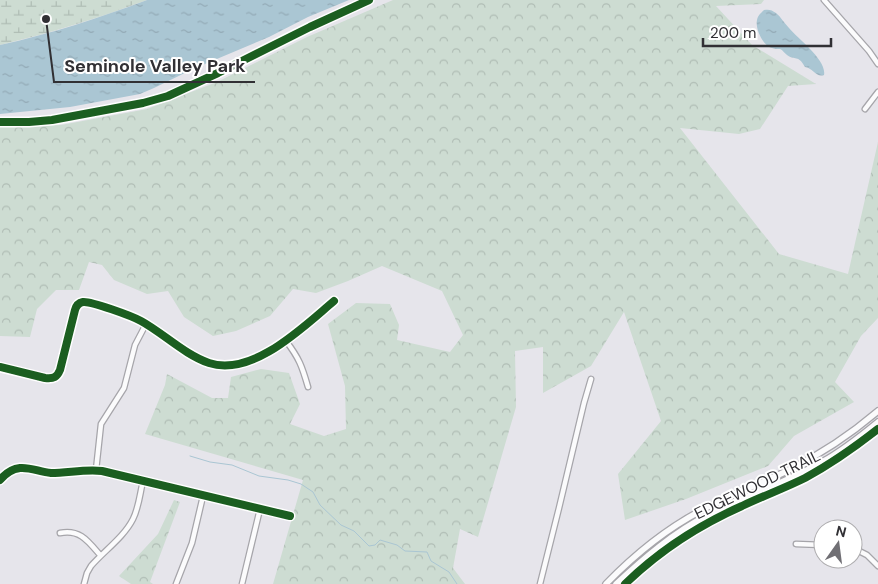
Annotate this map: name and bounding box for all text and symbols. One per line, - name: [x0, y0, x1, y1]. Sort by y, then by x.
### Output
- scale bar: [703, 15, 830, 47]
- text: 200 m: [710, 23, 756, 43]
- callout: Seminole Valley Park: [54, 49, 255, 82]
- text: Seminole Valley Park: [64, 54, 246, 78]
- street label: EDGEWOOD TRAIL: [691, 445, 824, 524]
- north arrow: [813, 519, 863, 569]
- text: N: [834, 521, 848, 541]

